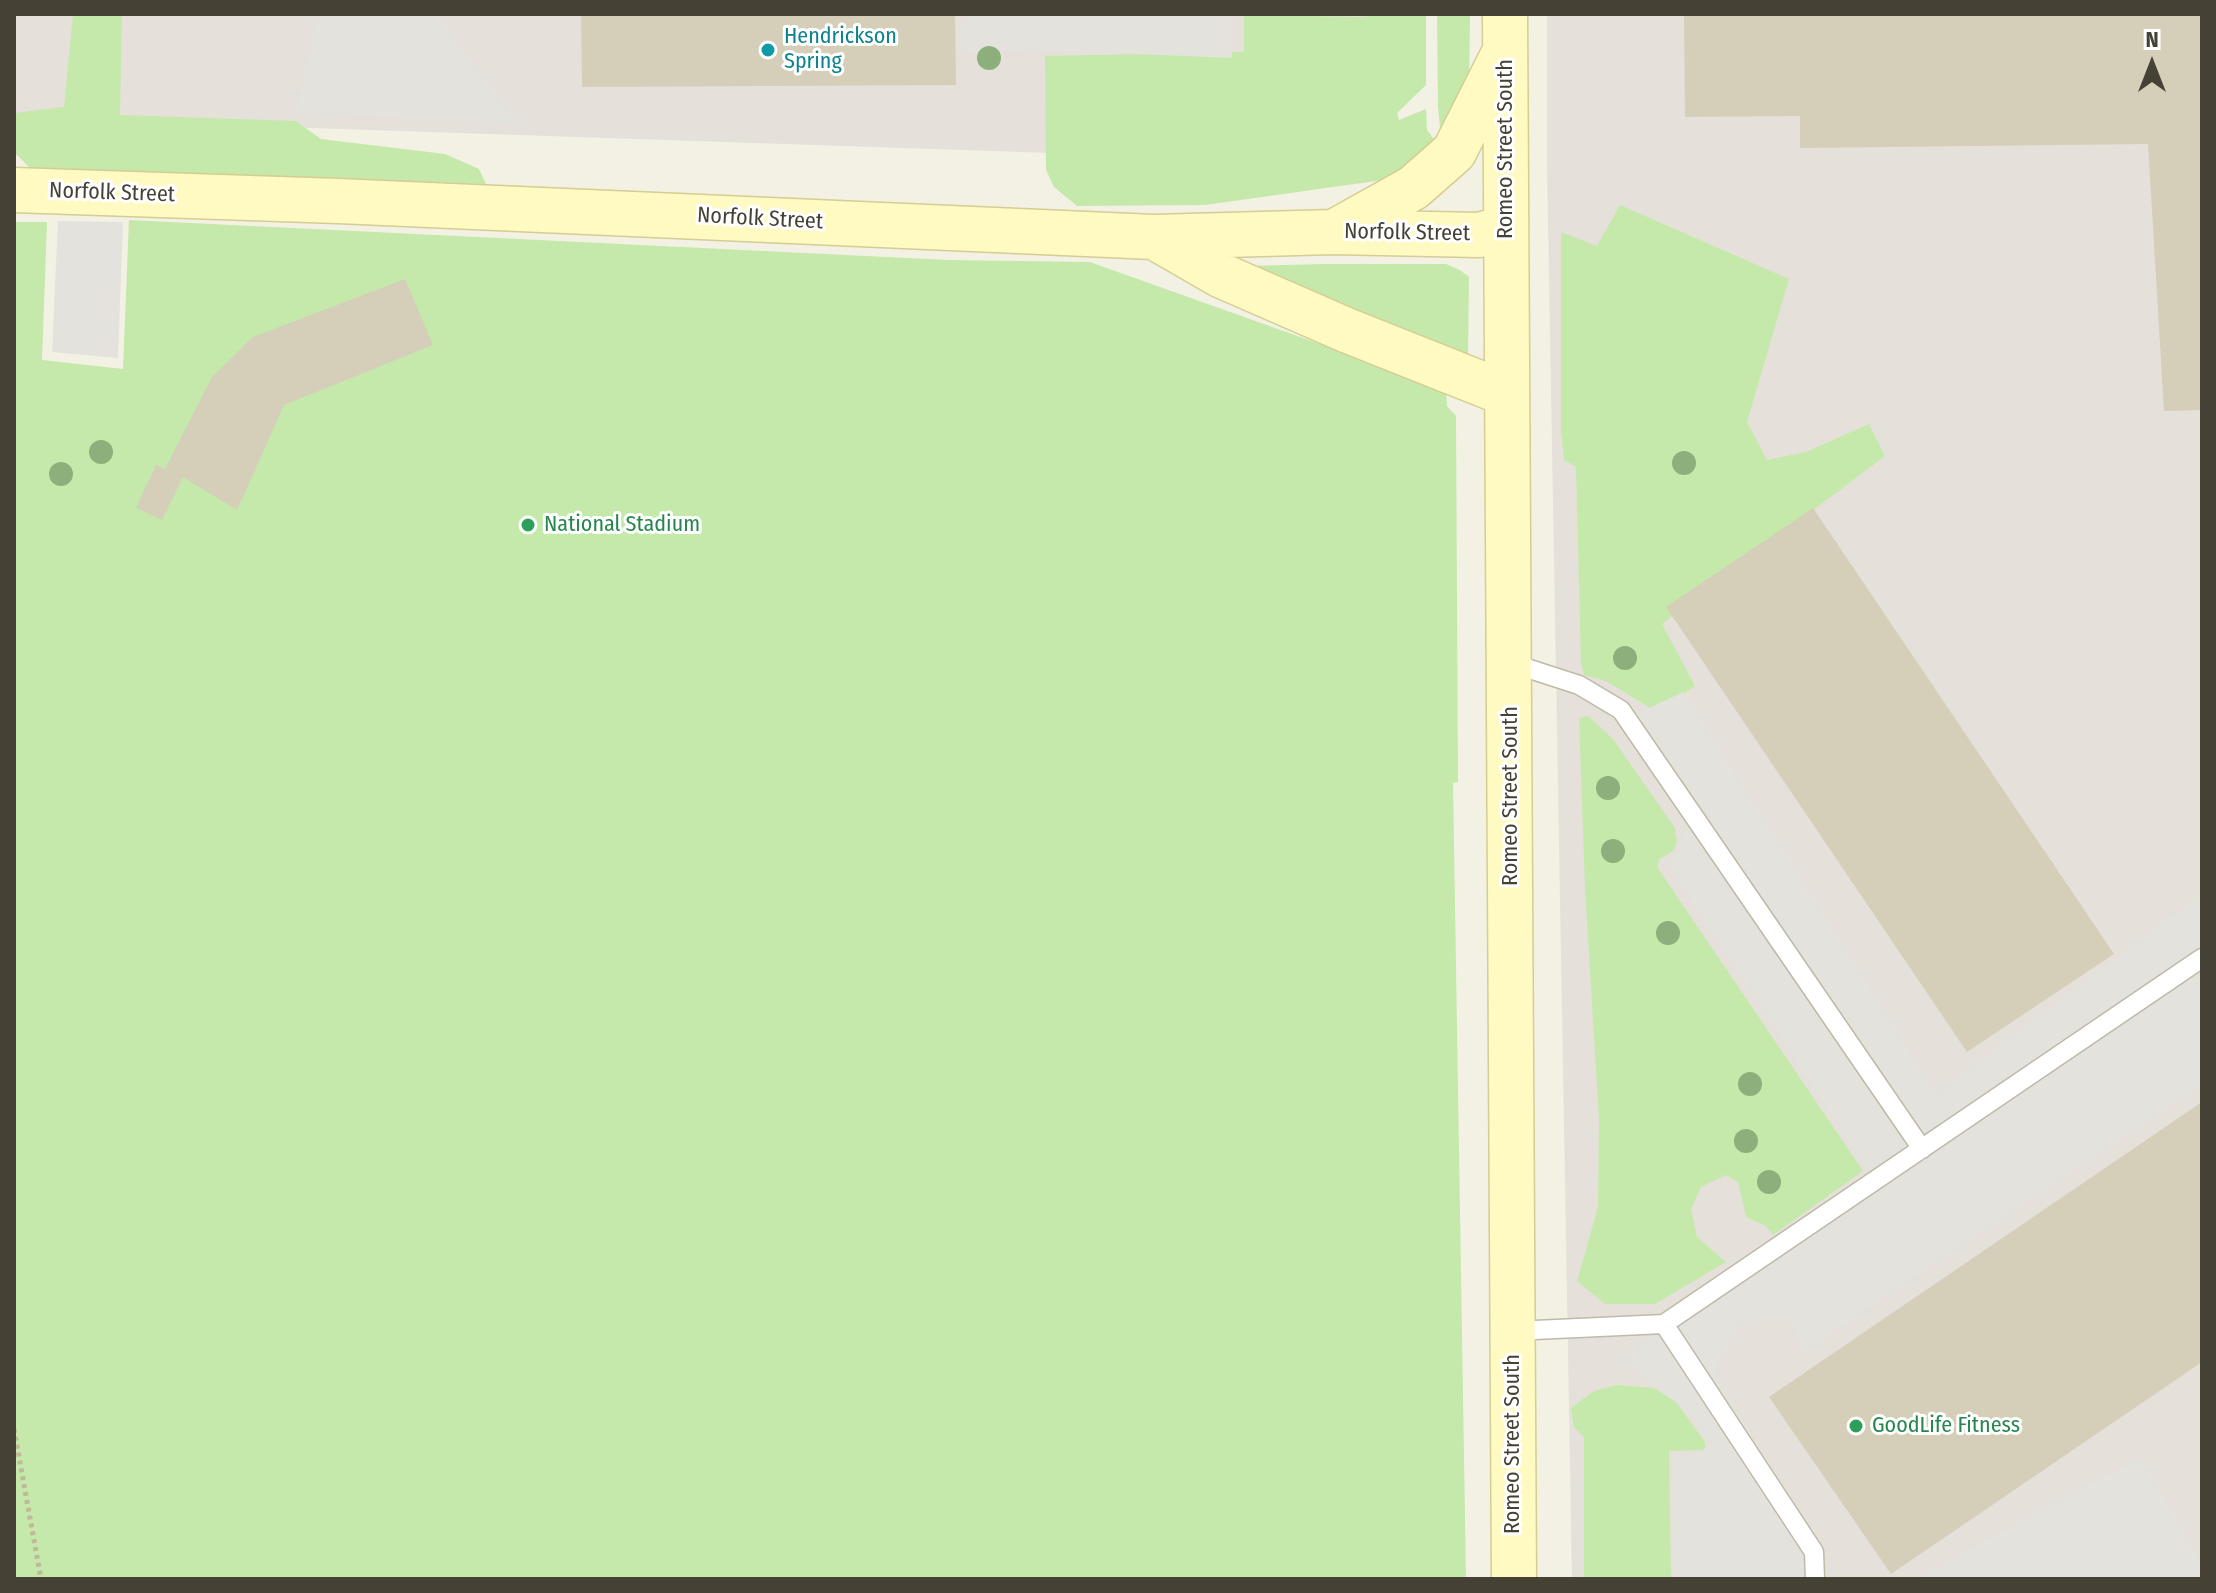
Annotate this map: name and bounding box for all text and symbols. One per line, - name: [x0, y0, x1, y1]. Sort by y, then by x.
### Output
- place label: Hendrickson Spring: [784, 24, 897, 76]
- north arrow: [2112, 24, 2192, 104]
- text: N: [2145, 26, 2159, 53]
- marker: Hendrickson Spring: [759, 41, 777, 59]
- street label: Romeo Street South: [1493, 59, 1519, 239]
- street label: Norfolk Street: [49, 178, 175, 208]
- street label: Norfolk Street: [696, 203, 824, 235]
- street label: Norfolk Street: [1344, 219, 1470, 247]
- place label: National Stadium: [544, 512, 700, 538]
- marker: National Stadium: [519, 516, 537, 534]
- street label: Romeo Street South: [1498, 706, 1524, 886]
- street label: Romeo Street South: [1500, 1354, 1526, 1534]
- place label: GoodLife Fitness: [1872, 1413, 2020, 1439]
- marker: GoodLife Fitness: [1847, 1417, 1865, 1435]

